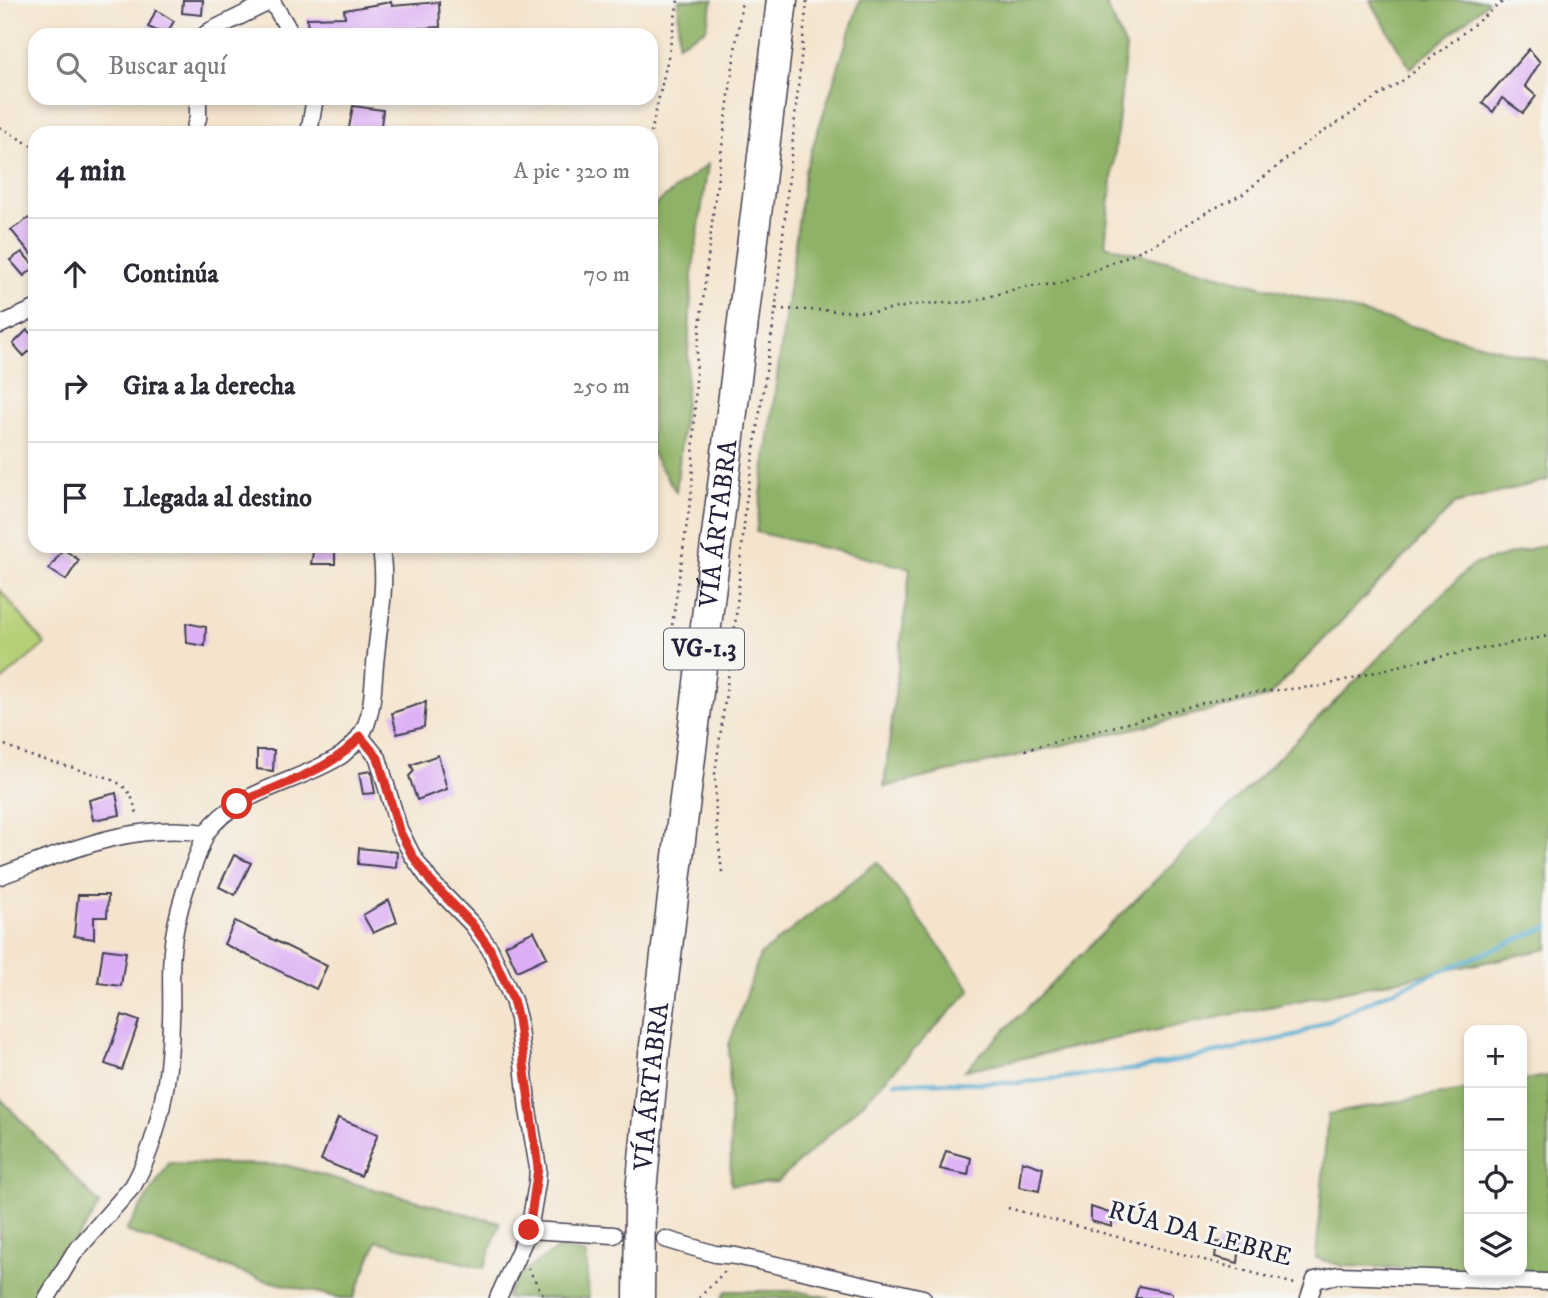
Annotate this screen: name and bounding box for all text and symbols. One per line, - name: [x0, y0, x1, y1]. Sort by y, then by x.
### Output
- search box: [28, 28, 658, 105]
- icon: search: [52, 48, 90, 86]
- text: Buscar aquí: [108, 50, 226, 83]
- text: 4 min: [56, 153, 126, 190]
- text: A pie · 320 m: [514, 157, 630, 186]
- icon: ahead: [56, 255, 94, 293]
- text: Continúa: [123, 258, 218, 291]
- text: 70 m: [583, 260, 630, 289]
- icon: right: [56, 367, 94, 405]
- text: Gira a la derecha: [123, 370, 295, 403]
- text: 250 m: [573, 372, 630, 401]
- street label: VÍA ÁRTABRA: [692, 437, 745, 610]
- icon: arrive: [56, 479, 94, 517]
- text: Llegada al destino: [123, 482, 312, 515]
- road number: VG-1.3: [664, 628, 744, 670]
- route start: [221, 788, 252, 819]
- street label: VÍA ÁRTABRA: [626, 1000, 677, 1173]
- map controls: [1464, 1025, 1527, 1277]
- button: +: [1464, 1025, 1527, 1088]
- button: −: [1464, 1088, 1527, 1151]
- button: locate: [1464, 1151, 1527, 1214]
- street label: RÚA DA LEBRE: [1105, 1193, 1296, 1274]
- route end: [513, 1214, 544, 1245]
- button: layers: [1464, 1214, 1527, 1277]

